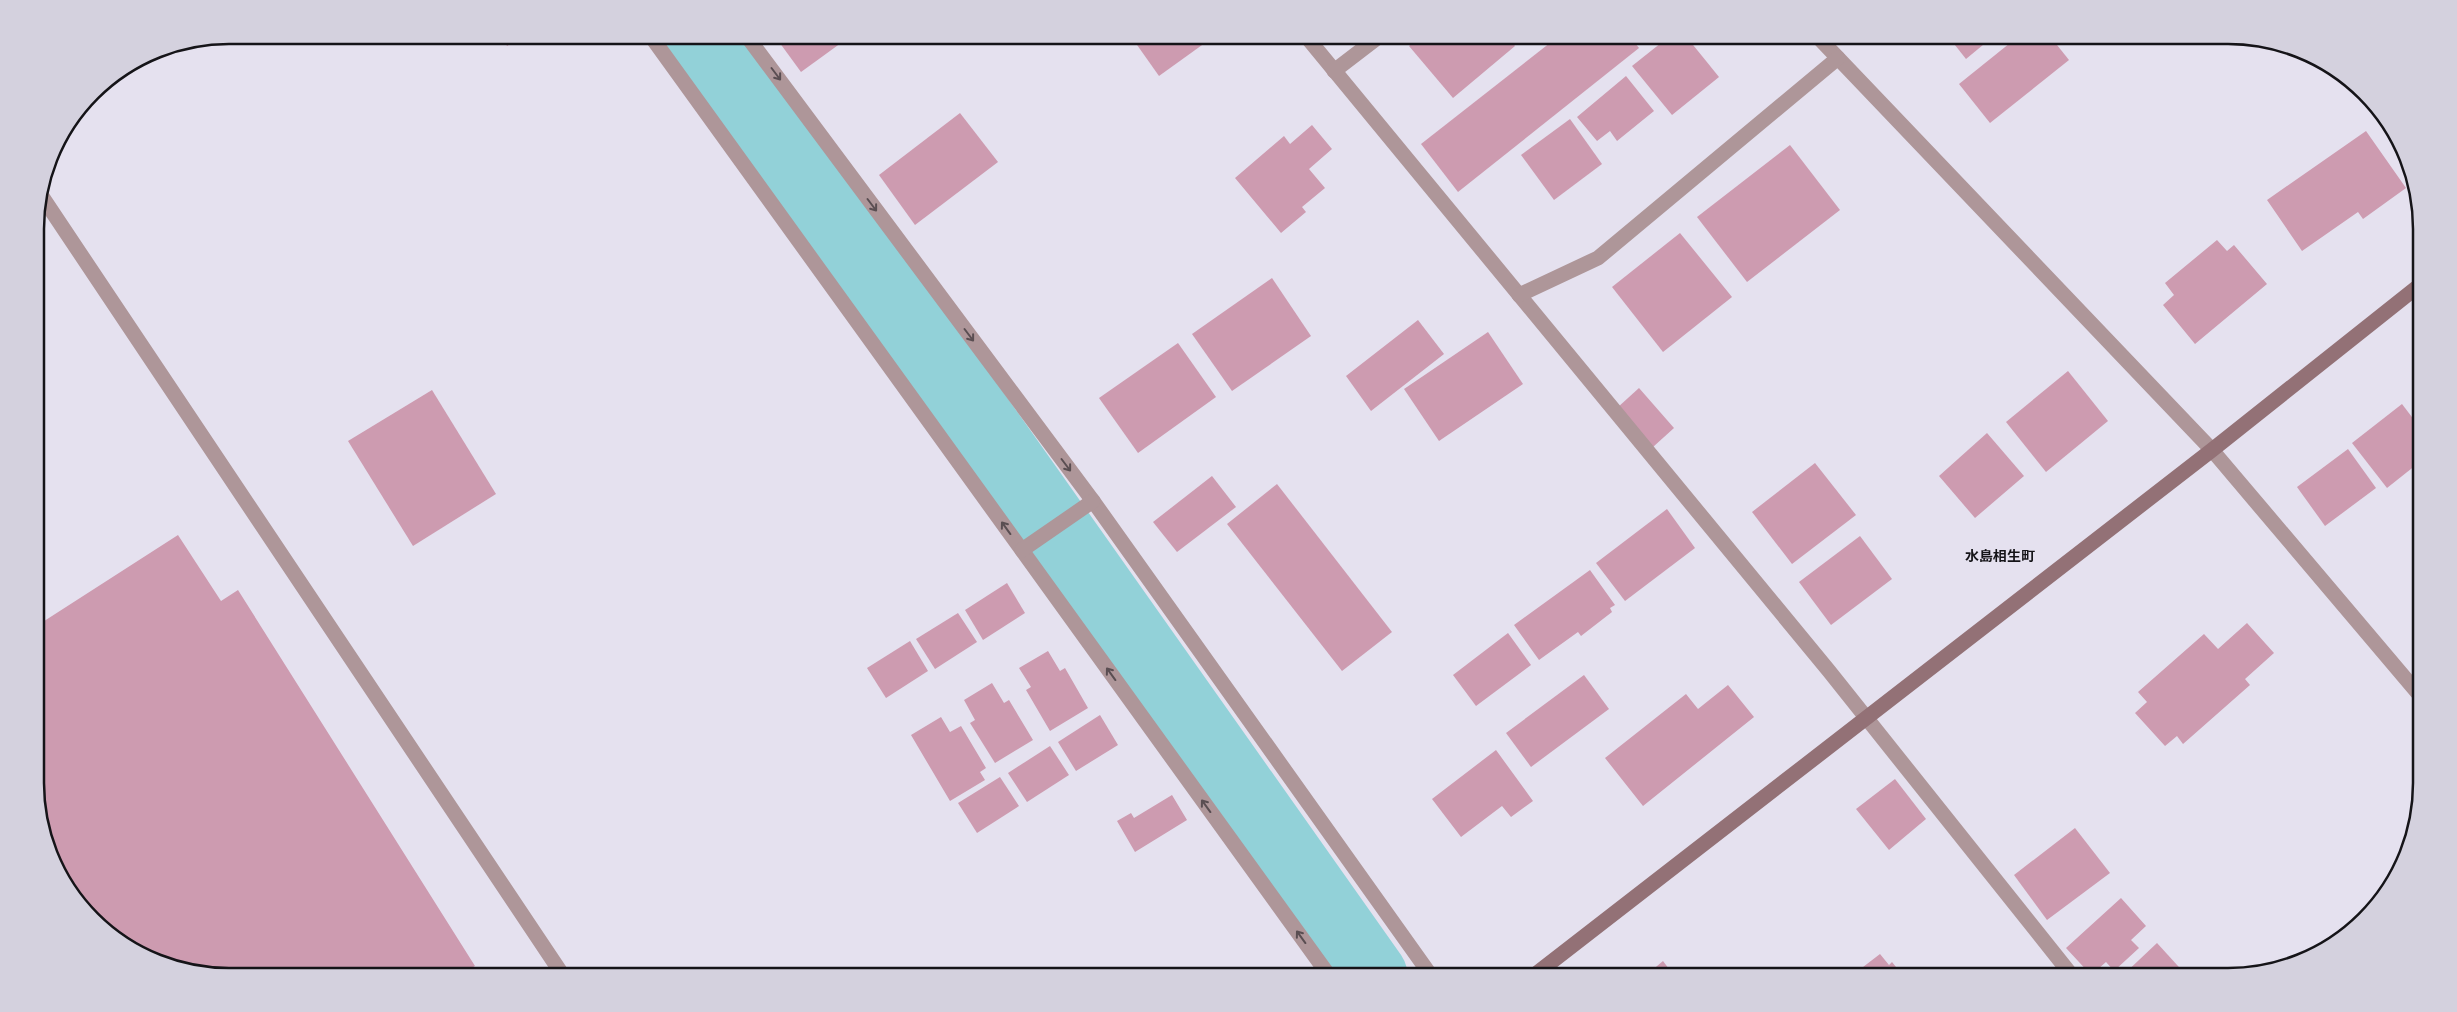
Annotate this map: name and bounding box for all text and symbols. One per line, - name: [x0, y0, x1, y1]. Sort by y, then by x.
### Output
- one-way arrow: [770, 67, 781, 80]
- one-way arrow: [867, 198, 878, 211]
- one-way arrow: [964, 328, 975, 341]
- one-way arrow: [1061, 458, 1072, 471]
- one-way arrow: [1001, 521, 1011, 535]
- district label: 水島相生町: [1965, 547, 2035, 565]
- one-way arrow: [1106, 667, 1116, 681]
- one-way arrow: [1201, 799, 1211, 813]
- one-way arrow: [1296, 930, 1306, 944]

